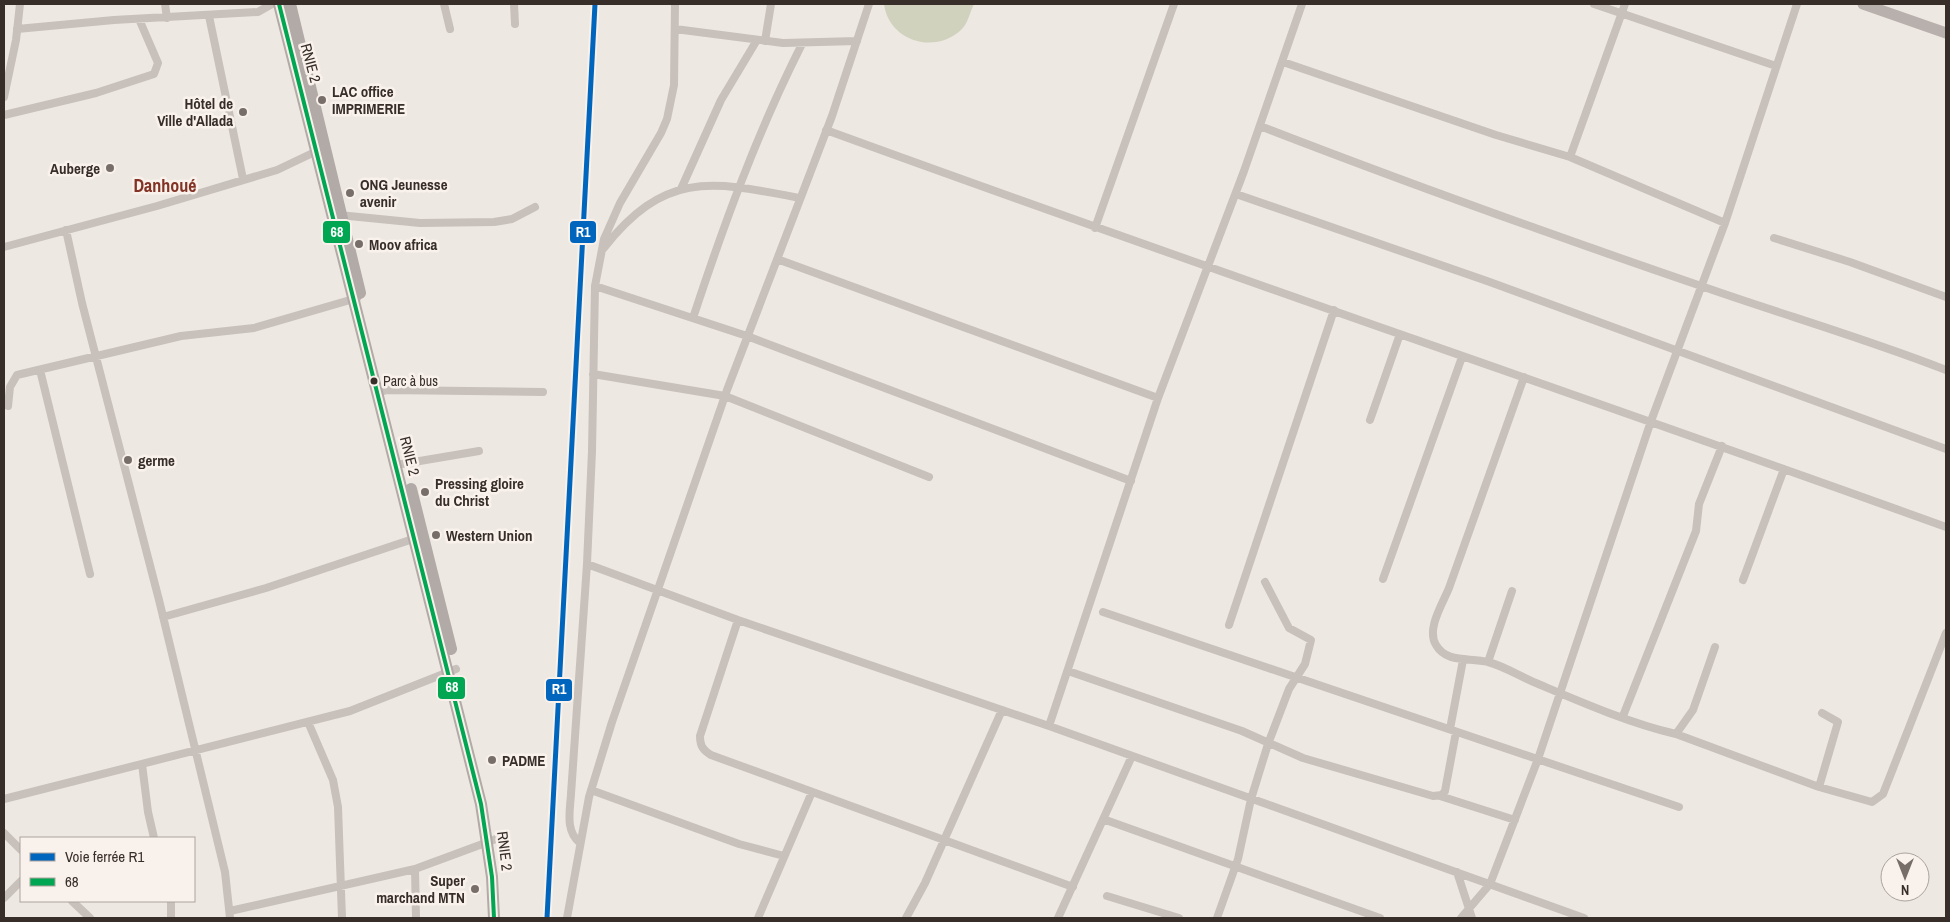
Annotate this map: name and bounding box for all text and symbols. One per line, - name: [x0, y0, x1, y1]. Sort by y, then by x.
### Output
- street label: RNIE 2: [296, 41, 326, 85]
- place label: LAC office IMPRIMERIE: [332, 81, 405, 119]
- place label: Hôtel de Ville d'Allada: [157, 93, 233, 131]
- marker: LAC office IMPRIMERIE: [316, 94, 328, 106]
- marker: Hôtel de Ville d'Allada: [237, 106, 249, 118]
- place label: Auberge: [50, 158, 100, 179]
- marker: Auberge: [104, 162, 116, 174]
- district label: Danhoué: [133, 173, 197, 198]
- place label: ONG Jeunesse avenir: [360, 174, 448, 212]
- marker: ONG Jeunesse avenir: [344, 187, 356, 199]
- line badge: 68: [322, 220, 351, 244]
- line badge: R1: [569, 220, 597, 244]
- text: 68: [331, 223, 343, 241]
- text: R1: [576, 223, 591, 241]
- place label: Moov africa: [369, 234, 438, 255]
- marker: Moov africa: [353, 238, 365, 250]
- place label: Parc à bus: [383, 372, 438, 390]
- marker: Parc à bus: [369, 376, 379, 386]
- street label: RNIE 2: [395, 434, 425, 478]
- place label: germe: [138, 450, 175, 471]
- marker: germe: [122, 454, 134, 466]
- place label: Pressing gloire du Christ: [435, 473, 524, 511]
- marker: Pressing gloire du Christ: [419, 486, 431, 498]
- place label: Western Union: [446, 525, 533, 546]
- marker: Western Union: [430, 529, 442, 541]
- line badge: 68: [437, 676, 466, 700]
- text: 68: [446, 678, 458, 696]
- line badge: R1: [545, 678, 573, 702]
- text: R1: [552, 680, 567, 698]
- place label: PADME: [502, 750, 546, 771]
- marker: PADME: [486, 754, 498, 766]
- street label: RNIE 2: [492, 830, 518, 872]
- legend: [20, 837, 195, 902]
- text: Voie ferrée R1: [65, 846, 144, 867]
- north arrow: [1880, 852, 1930, 902]
- place label: Super marchand MTN: [376, 870, 465, 908]
- text: 68: [65, 871, 79, 892]
- text: N: [1901, 881, 1909, 899]
- marker: Super marchand MTN: [469, 883, 481, 895]

